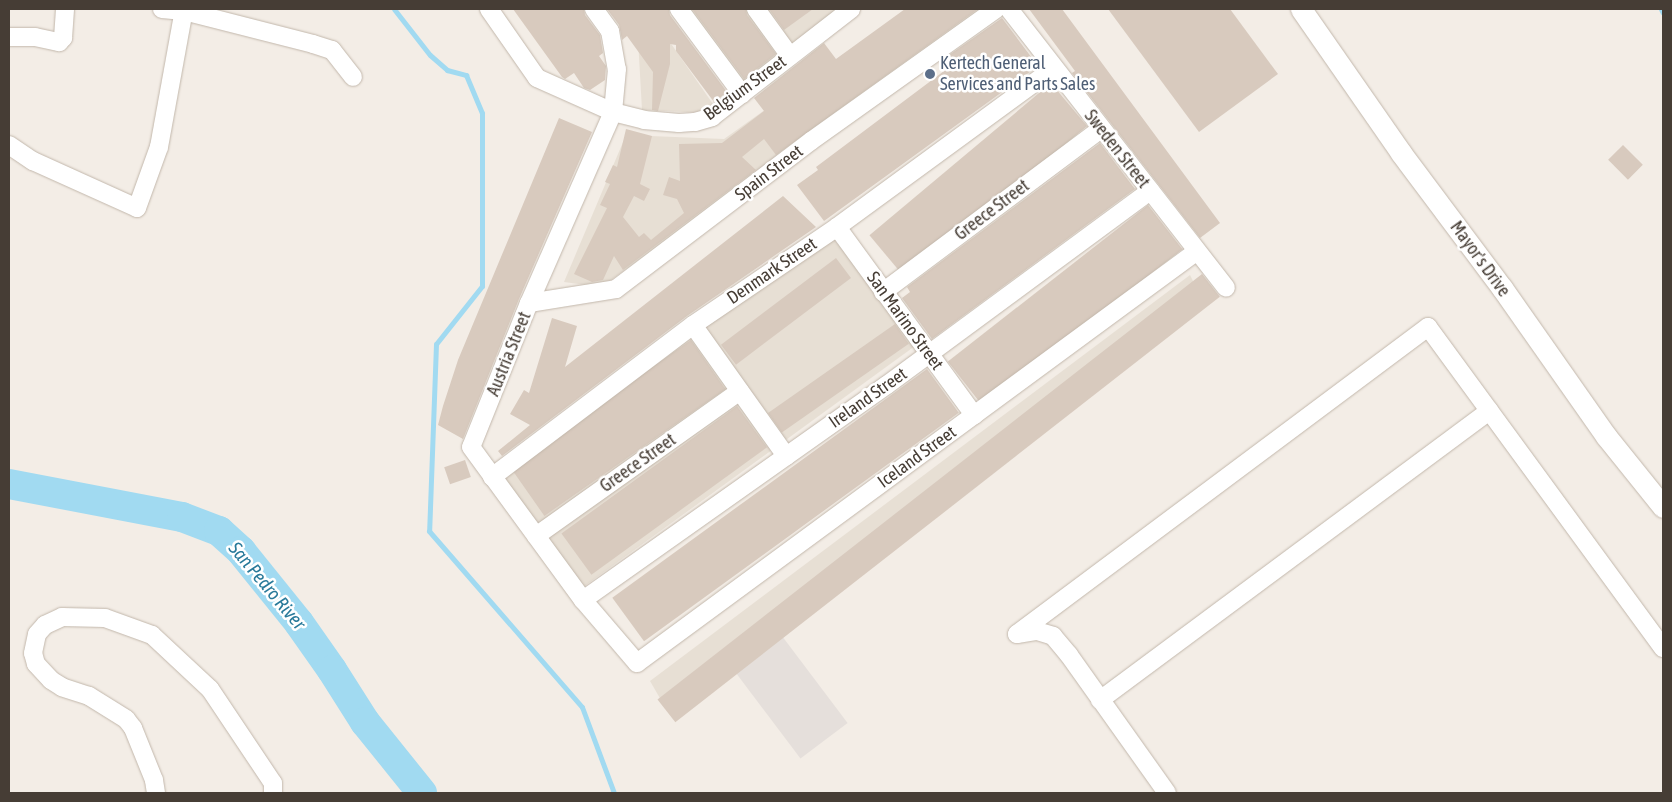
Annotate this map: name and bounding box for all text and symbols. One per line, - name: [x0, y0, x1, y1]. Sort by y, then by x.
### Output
- street label: Belgium Street: [700, 51, 790, 125]
- place label: Kertech General Services and Parts Sales: [940, 53, 1095, 96]
- marker: Kertech General Services and Parts Sales: [924, 68, 936, 80]
- street label: Sweden Street: [1080, 106, 1154, 192]
- street label: Spain Street: [731, 141, 807, 205]
- street label: Greece Street: [950, 175, 1034, 245]
- street label: Mayor's Drive: [1445, 217, 1515, 301]
- street label: Denmark Street: [723, 233, 821, 309]
- street label: San Marino Street: [862, 268, 948, 374]
- street label: Austria Street: [482, 309, 536, 399]
- street label: Ireland Street: [825, 363, 911, 433]
- street label: Iceland Street: [874, 421, 960, 493]
- street label: Greece Street: [596, 429, 680, 497]
- water label: San Pedro River: [224, 538, 310, 634]

